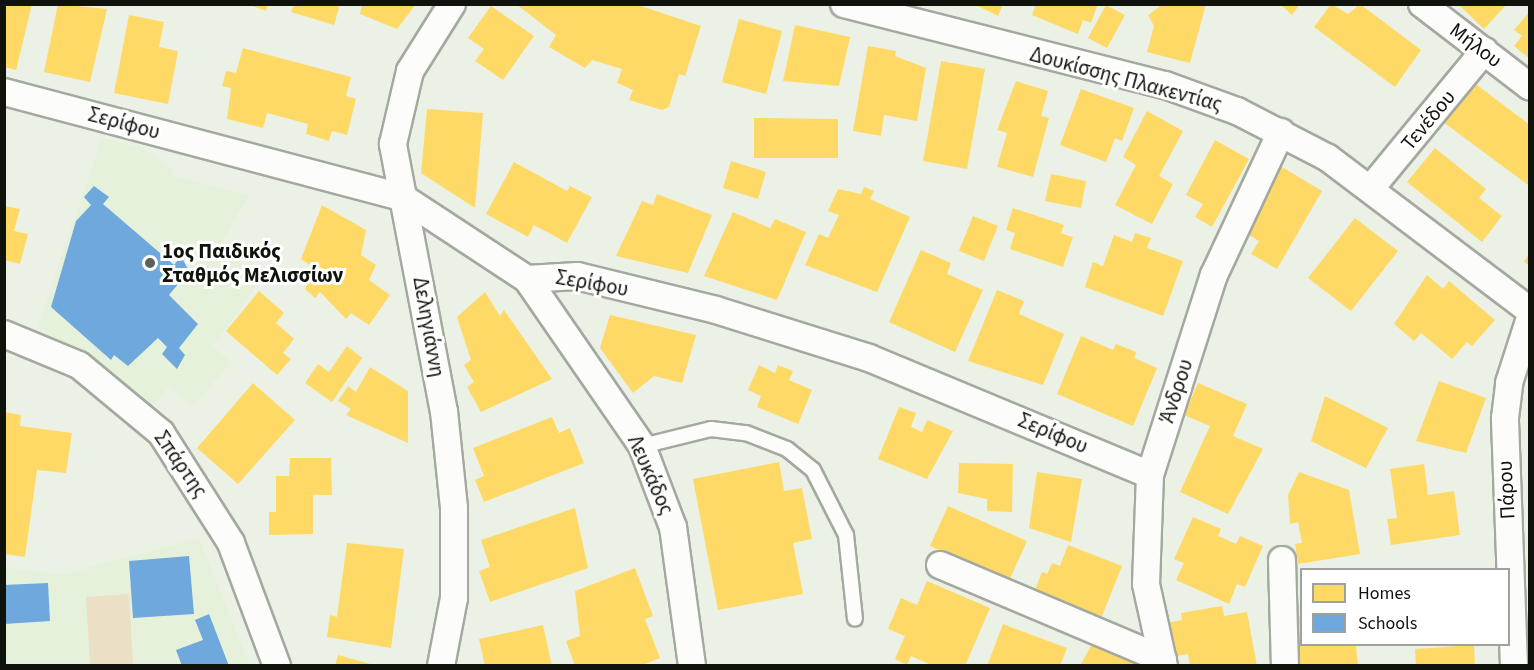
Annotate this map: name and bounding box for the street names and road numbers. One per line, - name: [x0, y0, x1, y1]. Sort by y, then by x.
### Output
- street label: Μήλου: [1445, 17, 1507, 73]
- street label: Δουκίσσης Πλακεντίας: [1027, 41, 1225, 117]
- street label: Τενέδου: [1395, 85, 1461, 155]
- street label: Σερίφου: [85, 101, 163, 145]
- street label: Σερίφου: [554, 264, 630, 302]
- street label: Δεληγιάννη: [408, 275, 450, 379]
- street label: Άνδρου: [1154, 356, 1198, 426]
- street label: Σερίφου: [1014, 407, 1092, 459]
- street label: Σπάρτης: [149, 426, 213, 502]
- street label: Λευκάδος: [622, 432, 680, 518]
- street label: Πάρου: [1492, 460, 1520, 520]

